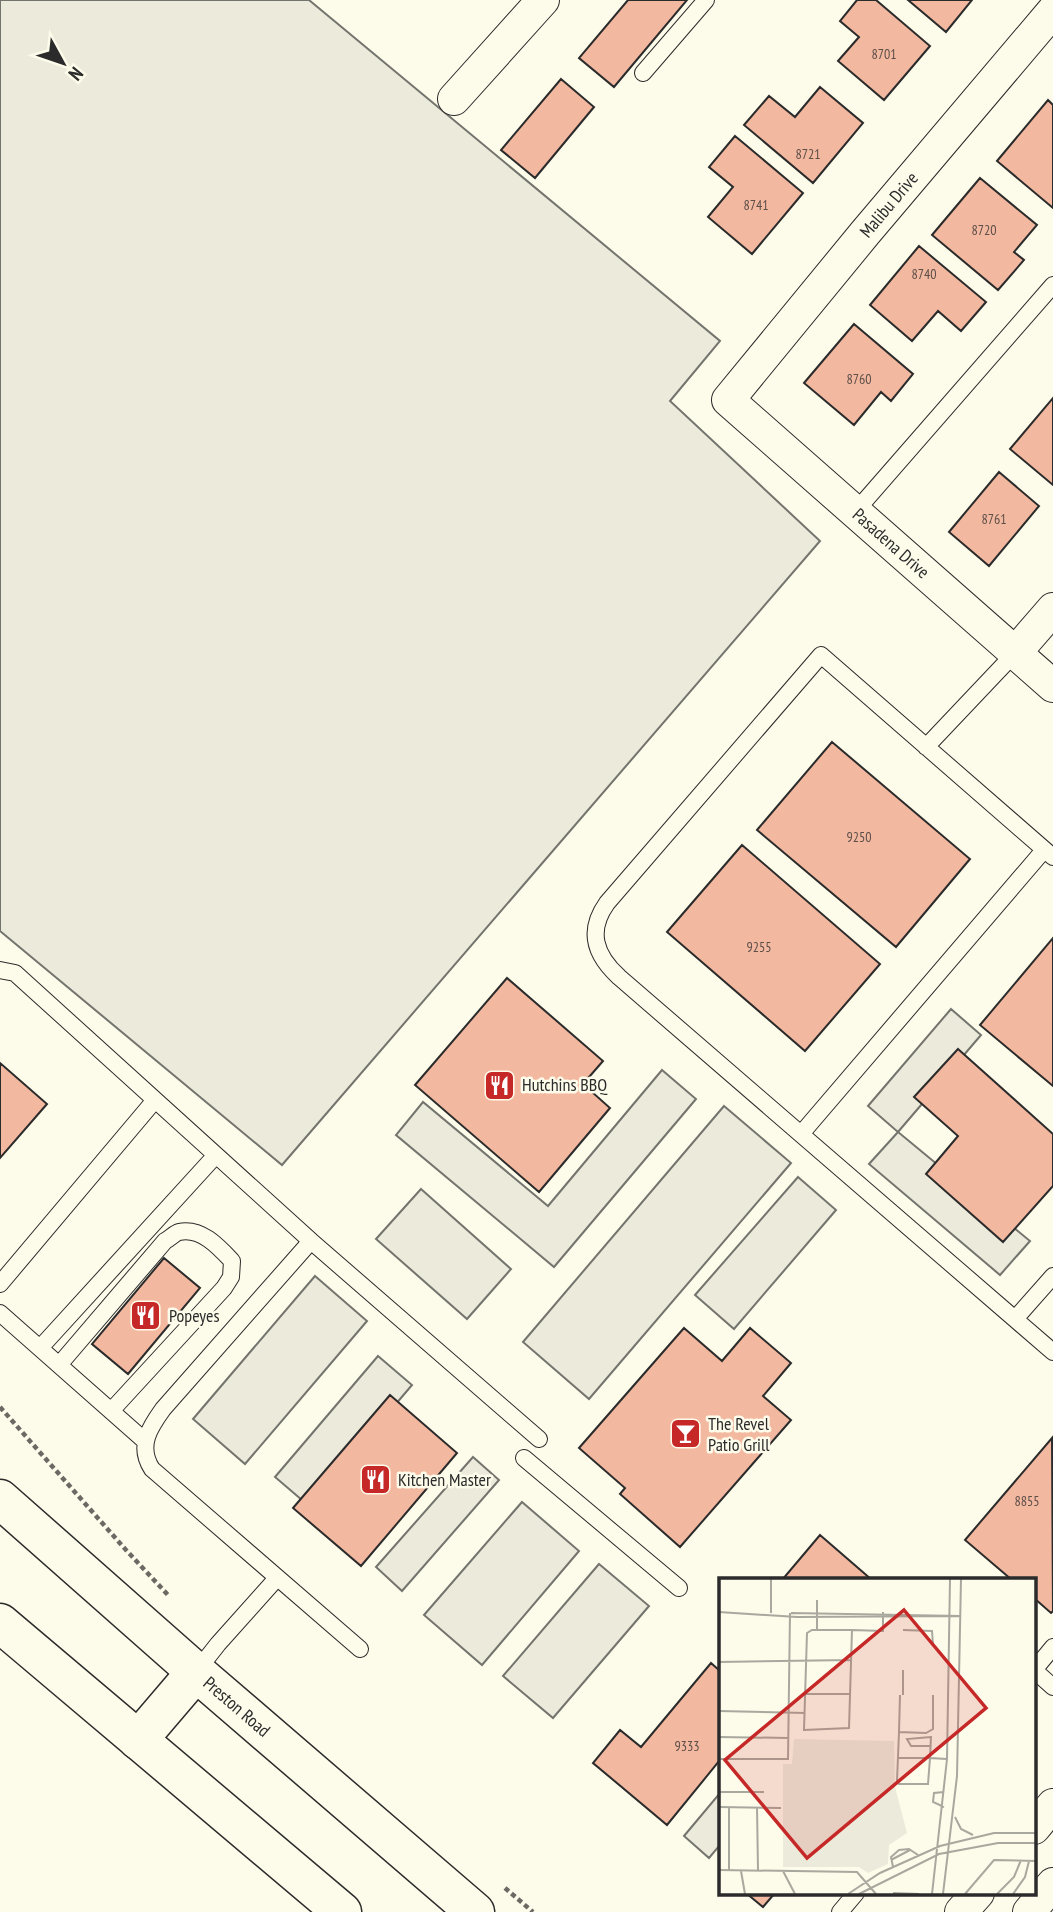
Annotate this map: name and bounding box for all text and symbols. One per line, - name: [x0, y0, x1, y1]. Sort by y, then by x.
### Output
- north arrow: [28, 28, 98, 98]
- house number: 8701: [871, 45, 897, 63]
- text: N: [64, 62, 89, 86]
- house number: 8721: [795, 145, 821, 163]
- street label: Malibu Drive: [854, 167, 923, 242]
- house number: 8741: [743, 196, 769, 214]
- house number: 8720: [971, 221, 997, 239]
- house number: 8740: [911, 265, 937, 283]
- house number: 8760: [846, 370, 872, 388]
- street label: Pasadena Drive: [848, 503, 935, 583]
- house number: 8761: [981, 510, 1007, 528]
- house number: 9250: [846, 828, 872, 846]
- house number: 9255: [746, 938, 772, 956]
- restaurant icon: Hutchins BBQ: [482, 1068, 516, 1102]
- place label: Hutchins BBQ: [522, 1073, 608, 1096]
- restaurant icon: Popeyes: [129, 1299, 163, 1333]
- place label: Popeyes: [169, 1304, 220, 1327]
- place label: The Revel Patio Grill: [708, 1412, 770, 1456]
- bar icon: The Revel Patio Grill: [668, 1417, 702, 1451]
- restaurant icon: Kitchen Master: [358, 1463, 392, 1497]
- place label: Kitchen Master: [398, 1468, 491, 1491]
- house number: 8855: [1014, 1492, 1040, 1510]
- inset map: [719, 1578, 1036, 1895]
- street label: Preston Road: [199, 1671, 275, 1742]
- house number: 9333: [674, 1737, 700, 1755]

